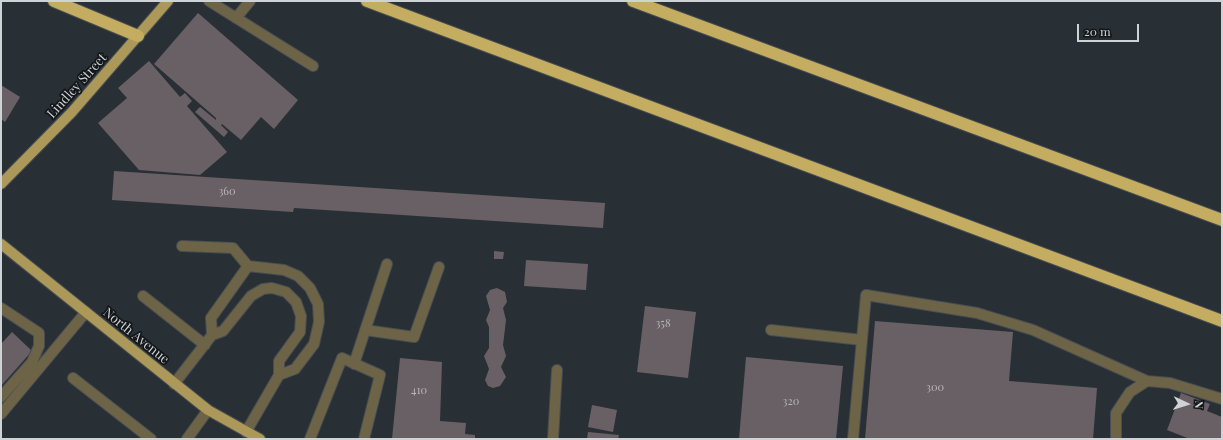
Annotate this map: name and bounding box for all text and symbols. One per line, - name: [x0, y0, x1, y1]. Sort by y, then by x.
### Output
- scale bar: [1079, 16, 1141, 42]
- text: 20 m: [1084, 23, 1111, 39]
- street label: Lindley Street: [44, 50, 110, 122]
- house number: 360: [218, 185, 236, 199]
- street label: North Avenue: [100, 305, 172, 367]
- house number: 358: [655, 317, 671, 331]
- house number: 300: [926, 381, 944, 395]
- house number: 410: [411, 384, 427, 398]
- north arrow: [1167, 384, 1207, 424]
- house number: 320: [783, 395, 799, 409]
- text: N: [1192, 400, 1207, 409]

